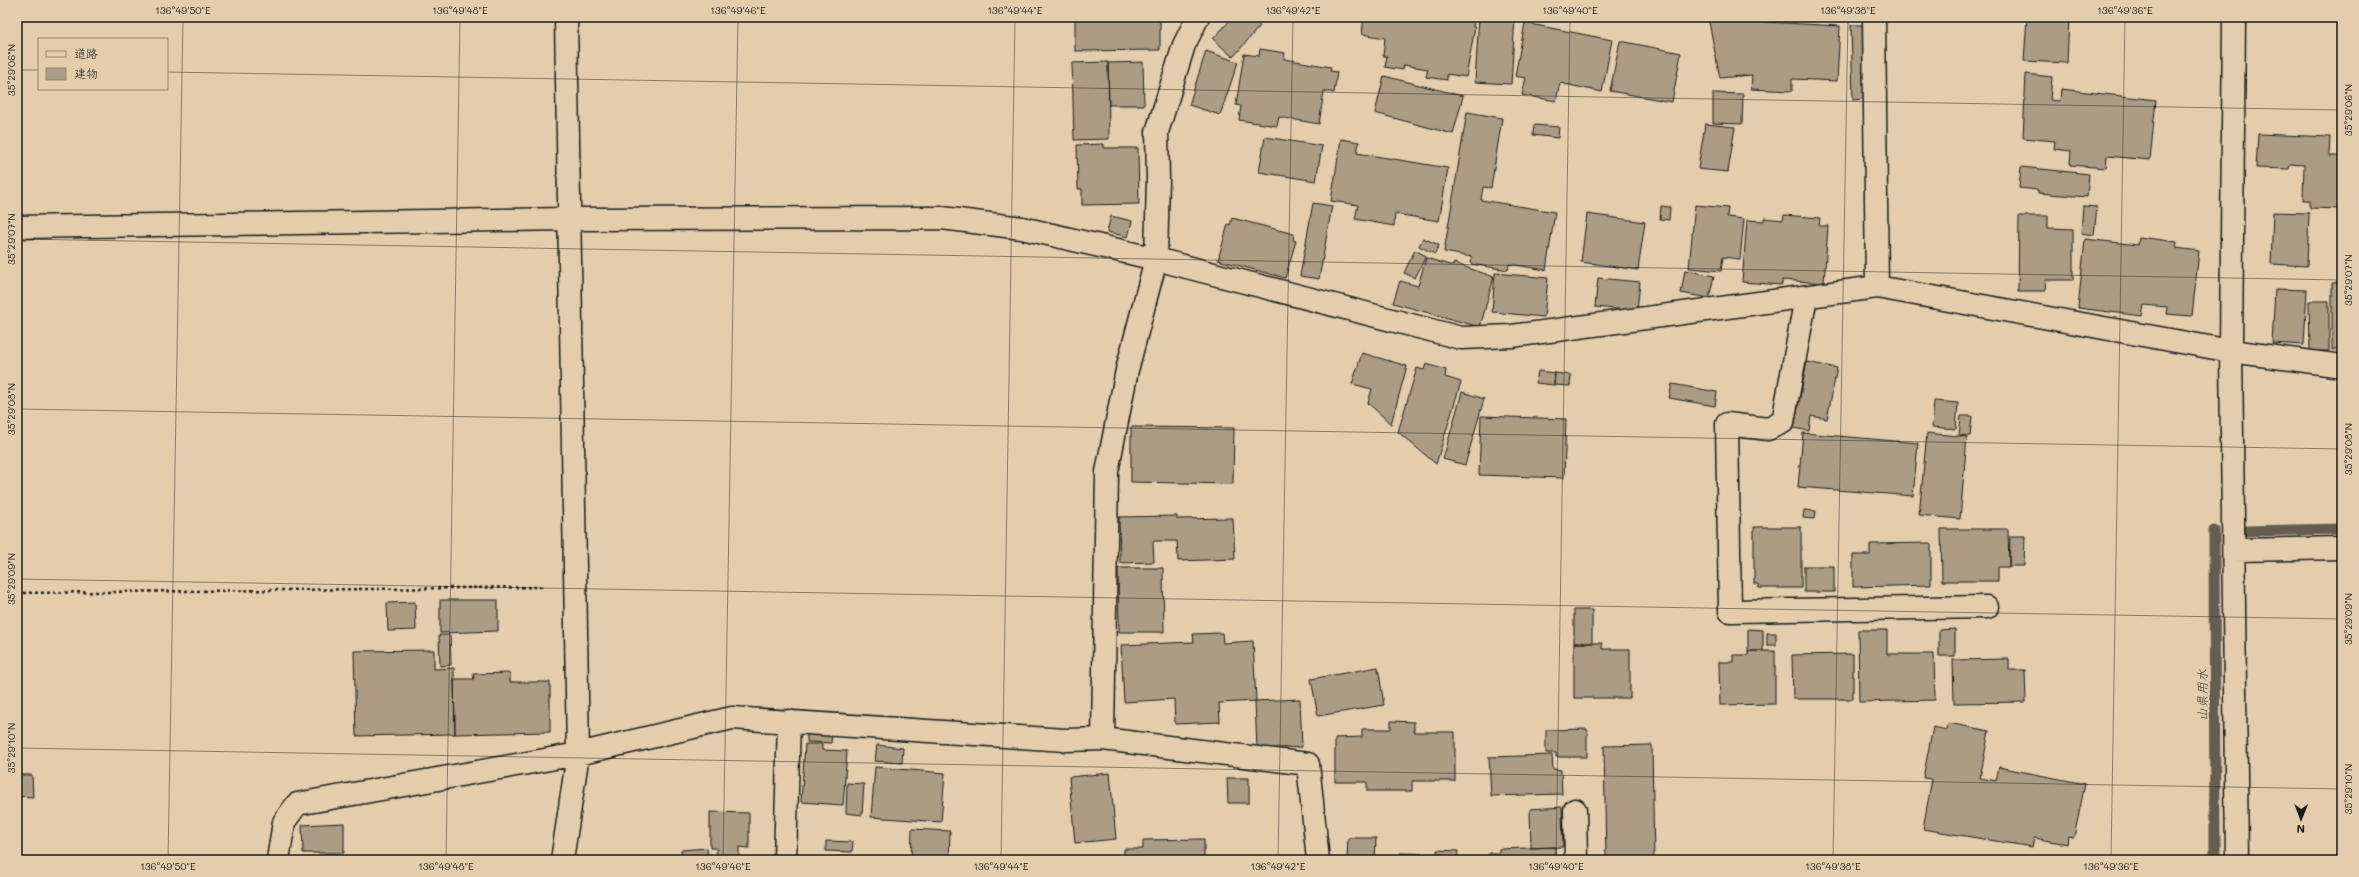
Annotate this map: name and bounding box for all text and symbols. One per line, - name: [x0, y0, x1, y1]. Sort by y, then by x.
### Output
- text: 136°49'50"E: [155, 3, 211, 17]
- text: 136°49'48"E: [432, 3, 488, 17]
- text: 136°49'46"E: [710, 3, 766, 17]
- text: 136°49'44"E: [987, 3, 1043, 17]
- text: 136°49'42"E: [1266, 3, 1321, 17]
- text: 136°49'40"E: [1542, 3, 1598, 17]
- text: 136°49'38"E: [1820, 3, 1876, 17]
- text: 136°49'36"E: [2097, 3, 2153, 17]
- legend: [38, 38, 168, 90]
- text: 35°29'06"N: [4, 44, 18, 96]
- text: 道路: [74, 45, 98, 61]
- text: 建物: [74, 65, 98, 81]
- text: 35°29'06"N: [2341, 84, 2355, 136]
- text: 35°29'07"N: [4, 213, 18, 265]
- text: 35°29'07"N: [2341, 254, 2355, 306]
- text: 35°29'08"N: [4, 383, 18, 435]
- text: 35°29'08"N: [2341, 423, 2355, 475]
- text: 35°29'09"N: [4, 553, 18, 605]
- text: 35°29'09"N: [2341, 593, 2355, 645]
- water label: 山県用水: [2193, 669, 2210, 721]
- text: 35°29'10"N: [4, 723, 18, 773]
- text: 35°29'10"N: [2341, 764, 2355, 814]
- north arrow: [2281, 799, 2321, 839]
- text: N: [2297, 822, 2305, 837]
- text: 136°49'50"E: [140, 859, 196, 873]
- text: 136°49'48"E: [418, 859, 474, 873]
- text: 136°49'46"E: [695, 859, 751, 873]
- text: 136°49'44"E: [973, 859, 1029, 873]
- text: 136°49'42"E: [1251, 859, 1306, 873]
- text: 136°49'40"E: [1528, 859, 1584, 873]
- text: 136°49'38"E: [1805, 859, 1861, 873]
- text: 136°49'36"E: [2083, 859, 2139, 873]

